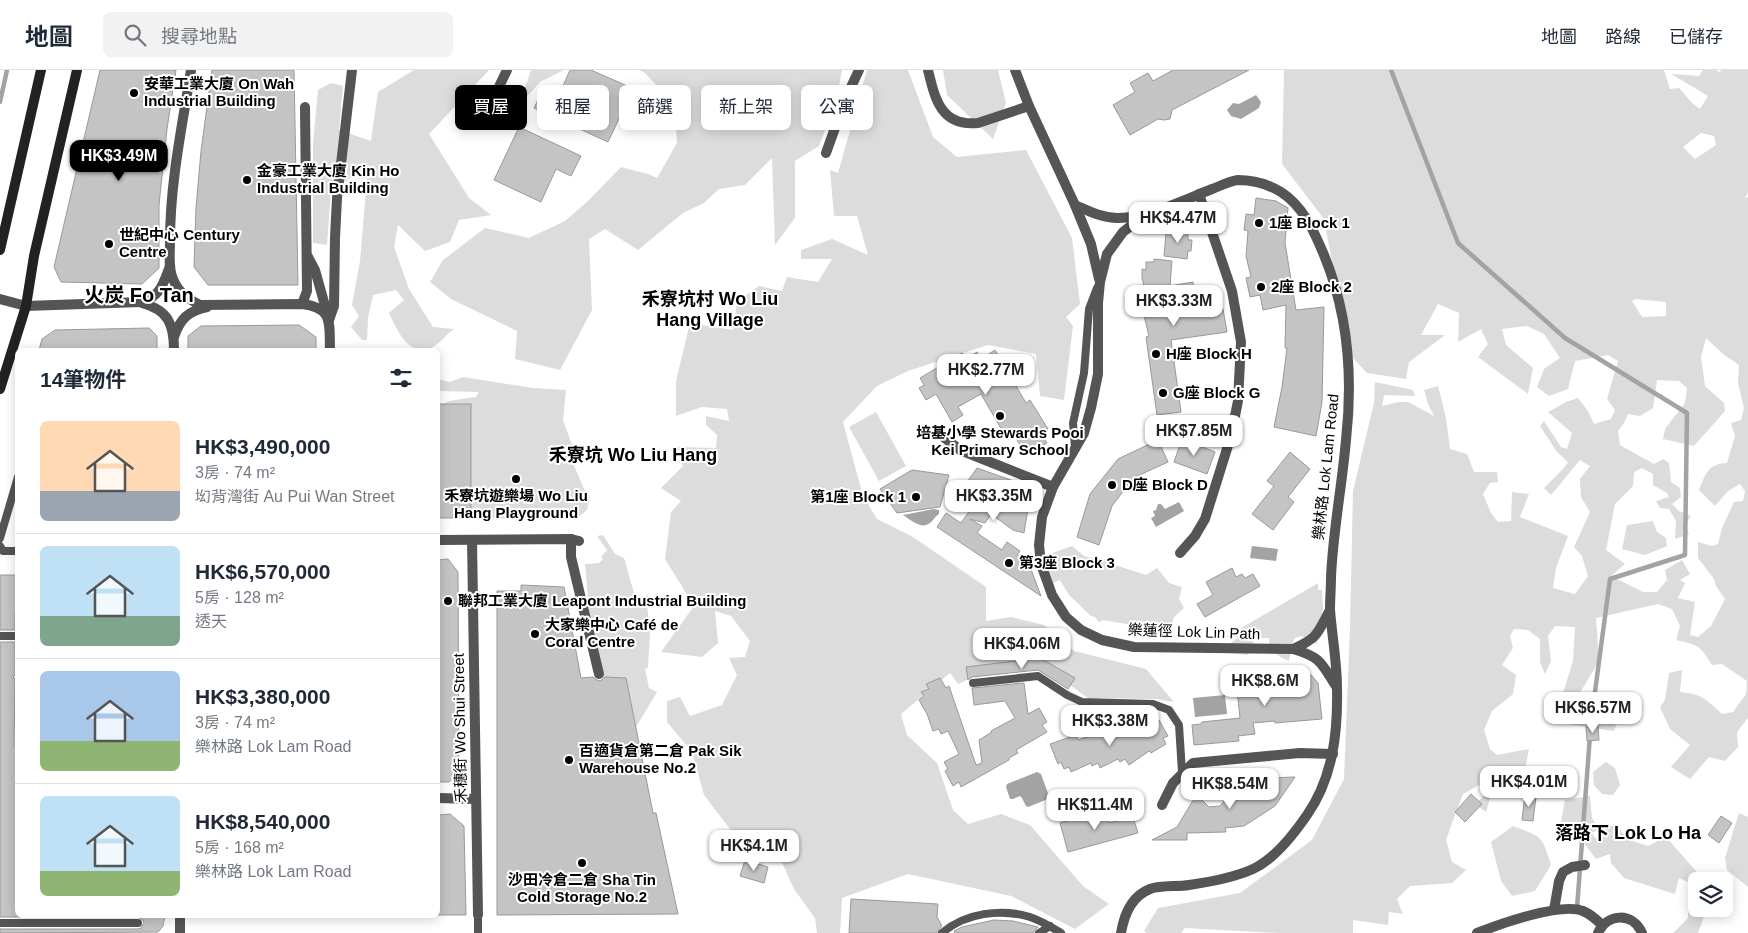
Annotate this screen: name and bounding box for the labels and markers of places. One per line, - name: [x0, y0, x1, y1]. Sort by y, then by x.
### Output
- place label: 安華工業大廈 On Wah Industrial Building: [144, 75, 294, 109]
- marker: 安華工業大廈 On Wah Industrial Building: [128, 87, 140, 99]
- pin: HK$3.49M: [67, 140, 171, 182]
- place label: 金豪工業大廈 Kin Ho Industrial Building: [257, 162, 400, 196]
- marker: 金豪工業大廈 Kin Ho Industrial Building: [241, 174, 253, 186]
- pin: HK$4.47M: [1126, 202, 1230, 244]
- place label: 1座 Block 1: [1269, 214, 1350, 231]
- marker: 1座 Block 1: [1253, 217, 1265, 229]
- place label: 世紀中心 Century Centre: [119, 226, 241, 260]
- marker: 世紀中心 Century Centre: [103, 238, 115, 250]
- place label: 2座 Block 2: [1271, 278, 1352, 295]
- marker: 2座 Block 2: [1255, 281, 1267, 293]
- pin: HK$3.33M: [1122, 284, 1226, 327]
- place label: H座 Block H: [1166, 345, 1252, 362]
- marker: H座 Block H: [1150, 348, 1162, 360]
- pin: HK$2.77M: [934, 354, 1038, 396]
- place label: G座 Block G: [1173, 384, 1261, 401]
- marker: G座 Block G: [1157, 387, 1169, 399]
- marker: 培基小學 Stewards Pooi Kei Primary School: [994, 410, 1006, 422]
- pin: HK$7.85M: [1142, 414, 1246, 457]
- place label: 培基小學 Stewards Pooi Kei Primary School: [916, 424, 1084, 458]
- marker: 禾寮坑遊樂場 Wo Liu Hang Playground: [510, 473, 522, 485]
- place label: D座 Block D: [1122, 476, 1208, 493]
- marker: D座 Block D: [1106, 479, 1118, 491]
- pin: HK$3.35M: [942, 480, 1046, 522]
- place label: 禾寮坑遊樂場 Wo Liu Hang Playground: [444, 487, 588, 521]
- place label: 第1座 Block 1: [810, 488, 906, 505]
- marker: 第1座 Block 1: [910, 491, 922, 503]
- place label: 第3座 Block 3: [1019, 554, 1115, 571]
- marker: 第3座 Block 3: [1003, 557, 1015, 569]
- place label: 聯邦工業大廈 Leapont Industrial Building: [458, 592, 746, 609]
- marker: 聯邦工業大廈 Leapont Industrial Building: [442, 595, 454, 607]
- place label: 大家樂中心 Café de Coral Centre: [545, 616, 678, 650]
- marker: 大家樂中心 Café de Coral Centre: [529, 628, 541, 640]
- pin: HK$4.06M: [970, 628, 1074, 670]
- pin: HK$8.6M: [1219, 664, 1311, 707]
- pin: HK$6.57M: [1541, 692, 1645, 734]
- pin: HK$3.38M: [1058, 704, 1162, 747]
- place label: 百適貨倉第二倉 Pak Sik Warehouse No.2: [579, 742, 742, 776]
- marker: 百適貨倉第二倉 Pak Sik Warehouse No.2: [563, 754, 575, 766]
- pin: HK$4.01M: [1477, 766, 1581, 808]
- pin: HK$8.54M: [1178, 768, 1282, 810]
- pin: HK$11.4M: [1043, 788, 1147, 831]
- pin: HK$4.1M: [708, 830, 800, 872]
- marker: 沙田冷倉二倉 Sha Tin Cold Storage No.2: [576, 857, 588, 869]
- place label: 沙田冷倉二倉 Sha Tin Cold Storage No.2: [508, 871, 656, 905]

